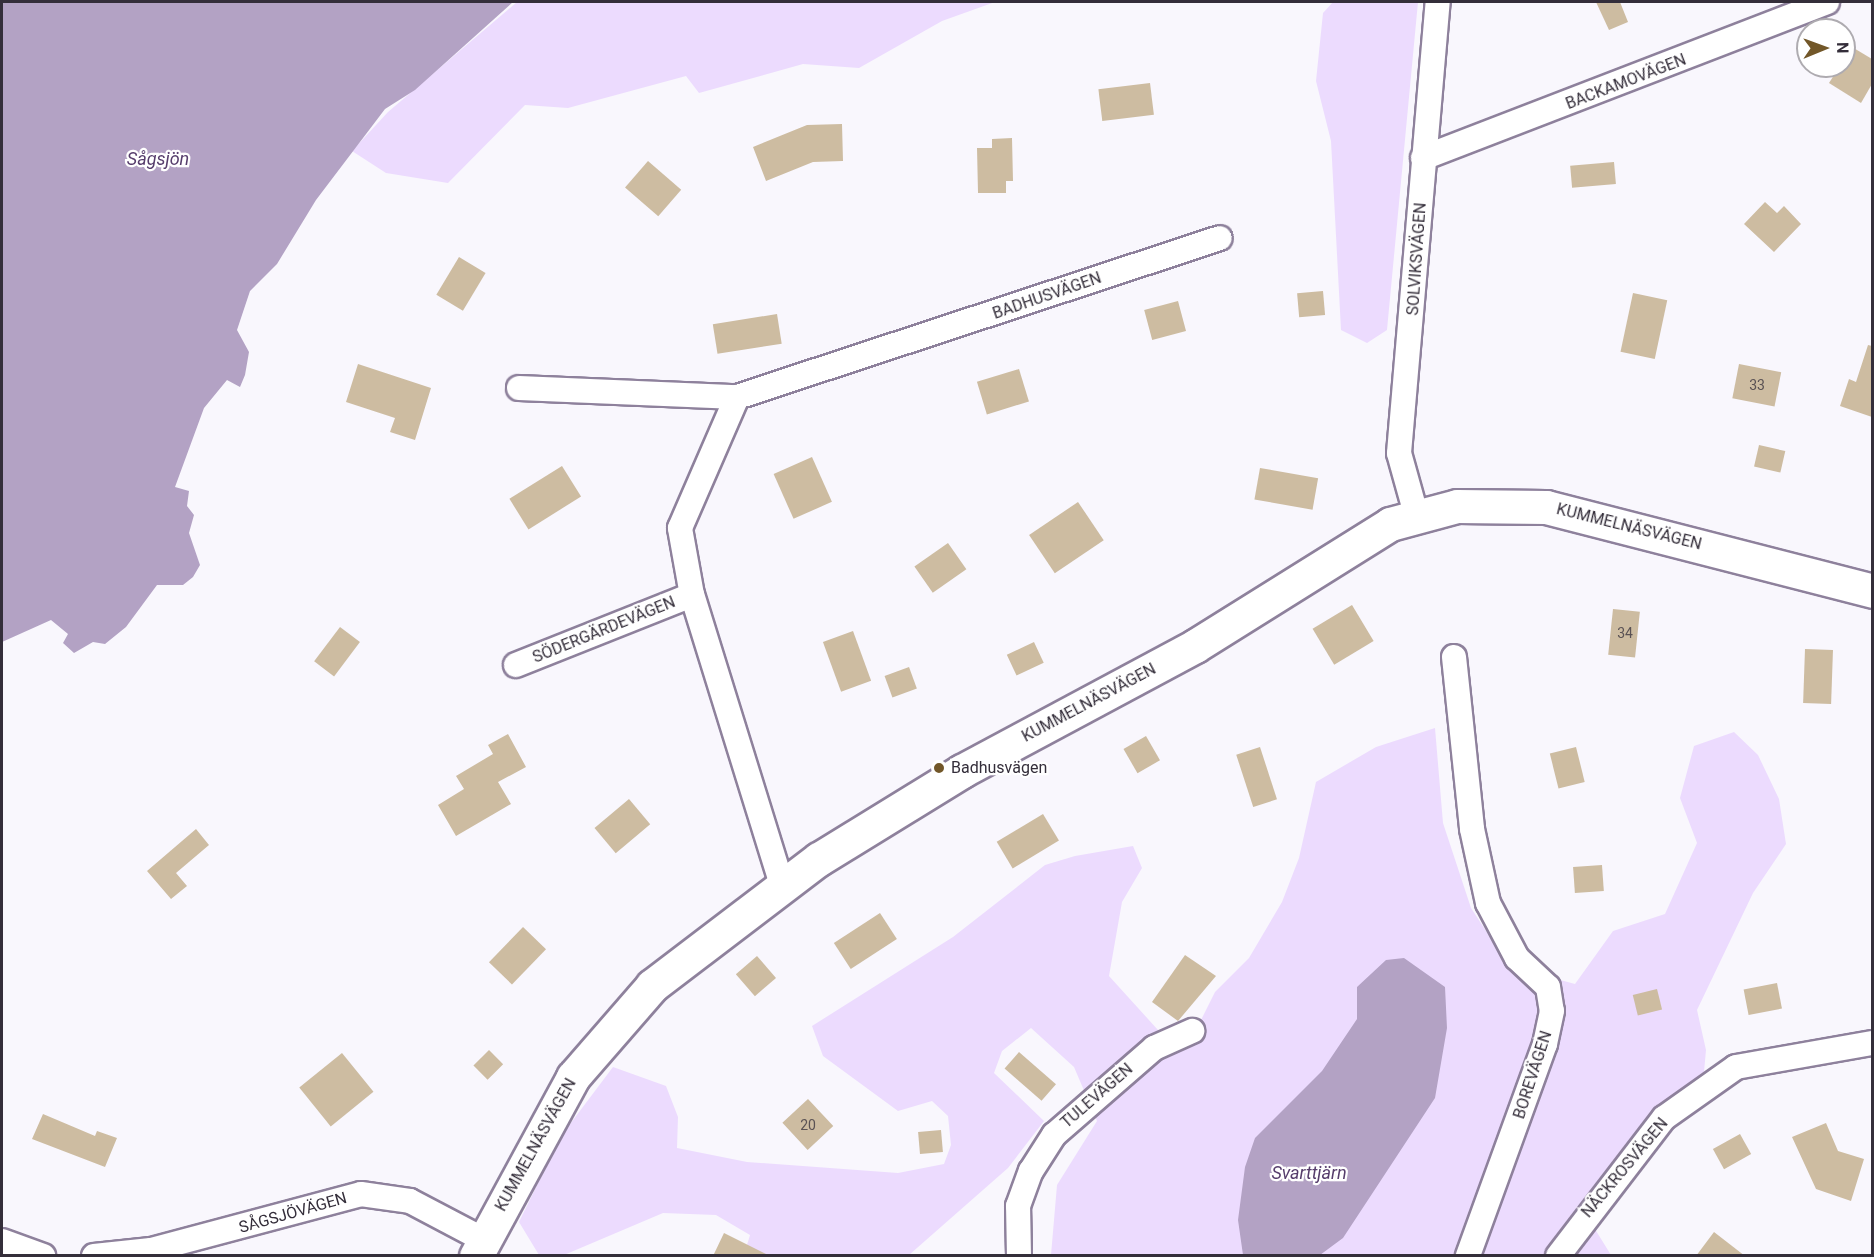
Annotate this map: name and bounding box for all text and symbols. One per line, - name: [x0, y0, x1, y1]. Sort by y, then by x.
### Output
- north arrow: [1796, 18, 1856, 78]
- text: N: [1833, 42, 1852, 54]
- street label: BACKAMOVÄGEN: [1563, 50, 1689, 114]
- water label: Sågsjön: [127, 148, 189, 170]
- street label: SOLVIKSVÄGEN: [1403, 202, 1431, 316]
- street label: BADHUSVÄGEN: [990, 268, 1104, 324]
- house number: 33: [1749, 377, 1765, 393]
- street label: KUMMELNÄSVÄGEN: [1554, 500, 1704, 554]
- street label: SÖDERGÄRDEVÄGEN: [530, 593, 678, 667]
- house number: 34: [1617, 625, 1633, 641]
- street label: KUMMELNÄSVÄGEN: [1019, 660, 1159, 746]
- place label: Badhusvägen: [951, 758, 1047, 778]
- marker: Badhusvägen: [932, 761, 946, 775]
- street label: BOREVÄGEN: [1510, 1029, 1556, 1121]
- street label: TULEVÄGEN: [1057, 1060, 1137, 1132]
- street label: KUMMELNÄSVÄGEN: [492, 1075, 580, 1215]
- street label: NÄCKROSVÄGEN: [1578, 1114, 1672, 1222]
- house number: 20: [800, 1117, 816, 1133]
- water label: Svarttjärn: [1271, 1162, 1347, 1184]
- street label: SÅGSJÖVÄGEN: [237, 1188, 349, 1238]

